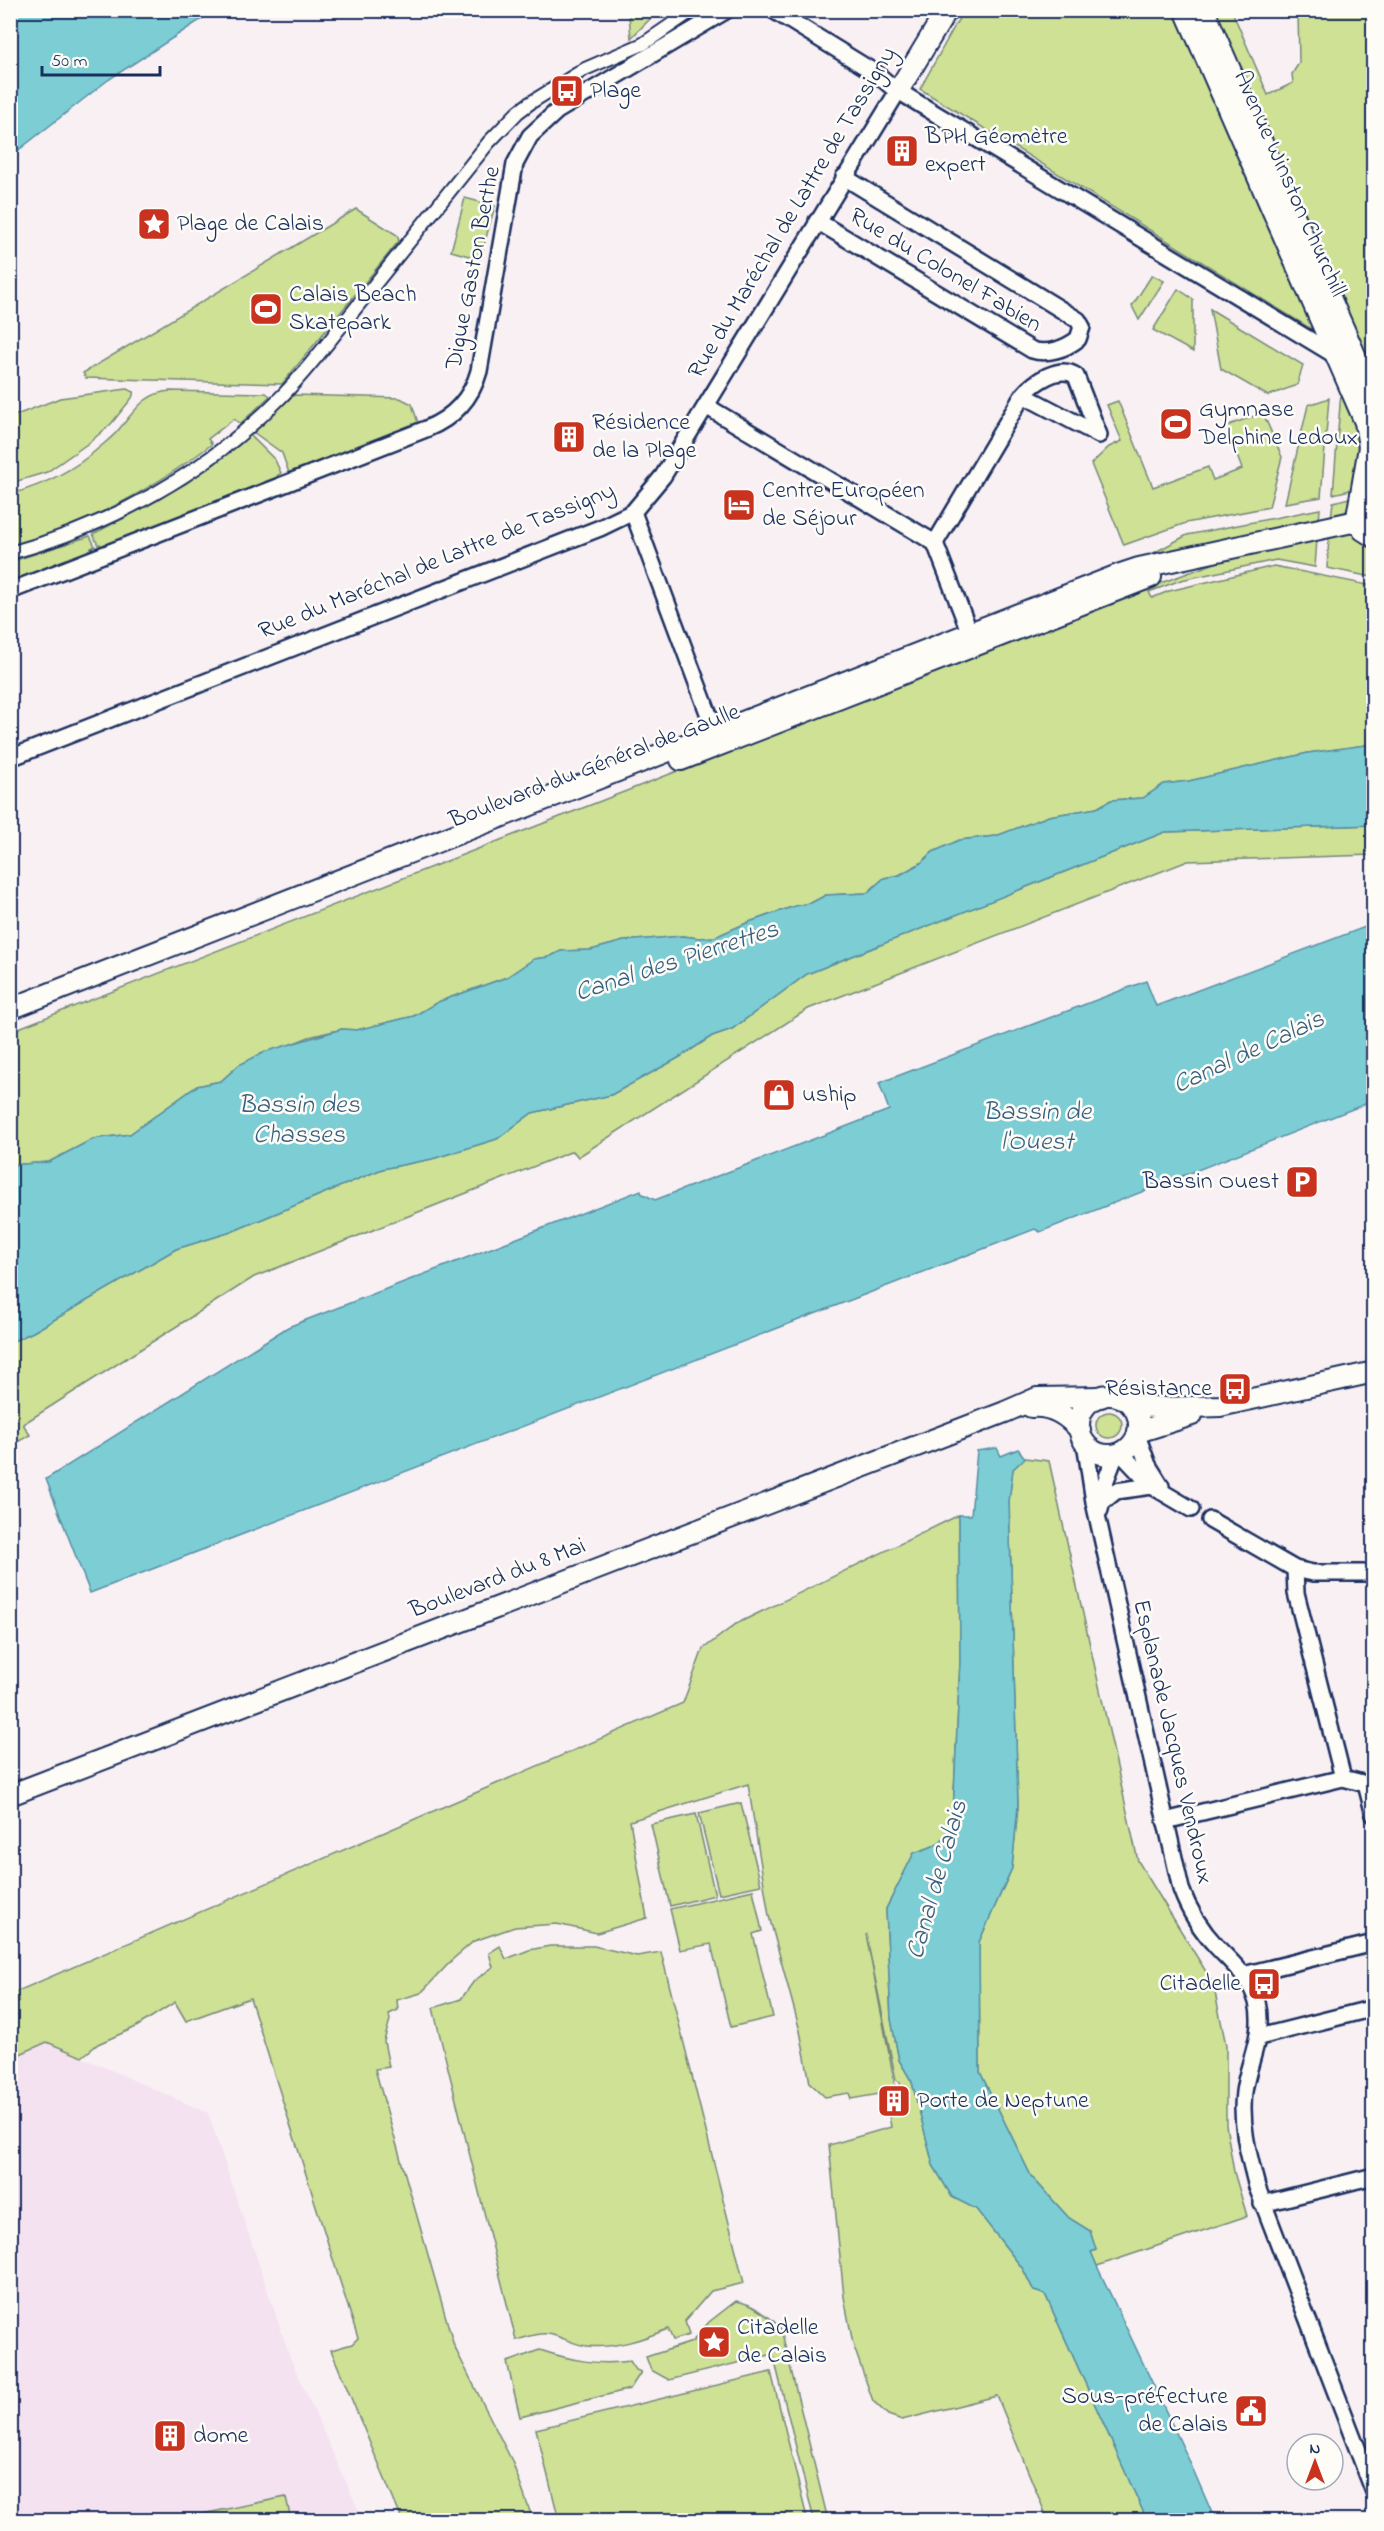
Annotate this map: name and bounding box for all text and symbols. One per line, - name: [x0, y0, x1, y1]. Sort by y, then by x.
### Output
- scale bar: [42, 39, 160, 77]
- street label: Rue du Maréchal de Lattre de Tassigny: [680, 40, 907, 386]
- text: 50 m: [51, 49, 88, 75]
- street label: Avenue Winston Churchill: [1223, 65, 1355, 303]
- bus stop icon: Plage: [549, 73, 585, 109]
- place label: Plage: [590, 74, 641, 109]
- place label: BPH Géomètre expert: [924, 120, 1068, 183]
- building icon: BPH Géomètre expert: [884, 133, 920, 169]
- street label: Digue Gaston Berthe: [437, 163, 511, 374]
- street label: Rue du Colonel Fabien: [842, 200, 1048, 342]
- place icon: Plage de Calais: [136, 206, 172, 242]
- place label: Plage de Calais: [177, 207, 324, 242]
- place label: Calais Beach Skatepark: [289, 278, 417, 341]
- sports icon: Calais Beach Skatepark: [248, 291, 284, 327]
- place label: Gymnase Delphine Ledoux: [1198, 393, 1358, 456]
- place label: Résidence de la Plage: [592, 406, 696, 469]
- sports icon: Gymnase Delphine Ledoux: [1158, 406, 1194, 442]
- building icon: Résidence de la Plage: [551, 419, 587, 455]
- street label: Rue du Maréchal de Lattre de Tassigny: [254, 474, 621, 651]
- place label: Centre Européen de Séjour: [762, 474, 925, 537]
- hotel icon: Centre Européen de Séjour: [721, 487, 757, 523]
- street label: Boulevard du Général de Gaulle: [444, 695, 746, 839]
- water label: Canal des Pierrettes: [570, 911, 784, 1013]
- water label: Canal de Calais: [1167, 1001, 1332, 1105]
- shop icon: uship: [761, 1077, 797, 1113]
- place label: uship: [802, 1078, 857, 1113]
- water label: Bassin des Chasses: [238, 1087, 361, 1155]
- water label: Bassin de l'Ouest: [983, 1094, 1092, 1162]
- parking icon: Bassin Ouest: [1284, 1164, 1320, 1200]
- place label: Bassin Ouest: [1142, 1165, 1279, 1200]
- bus stop icon: Résistance: [1217, 1371, 1253, 1407]
- place label: Résistance: [1105, 1372, 1212, 1407]
- street label: Boulevard du 8 Mai: [404, 1529, 591, 1629]
- street label: Esplanade Jacques Vendroux: [1122, 1596, 1222, 1888]
- water label: Canal de Calais: [897, 1795, 979, 1964]
- bus stop icon: Citadelle: [1246, 1966, 1282, 2002]
- place label: Citadelle: [1159, 1967, 1241, 2002]
- building icon: Porte de Neptune: [876, 2083, 912, 2119]
- place label: Porte de Neptune: [917, 2084, 1089, 2119]
- place label: Citadelle de Calais: [737, 2311, 827, 2374]
- place icon: Citadelle de Calais: [696, 2324, 732, 2360]
- place label: Sous-préfecture de Calais: [1062, 2380, 1228, 2443]
- public building icon: Sous-préfecture de Calais: [1233, 2393, 1269, 2429]
- building icon: dome: [152, 2418, 188, 2454]
- place label: dome: [193, 2419, 249, 2454]
- north arrow: [1285, 2432, 1345, 2492]
- text: N: [1310, 2437, 1321, 2461]

